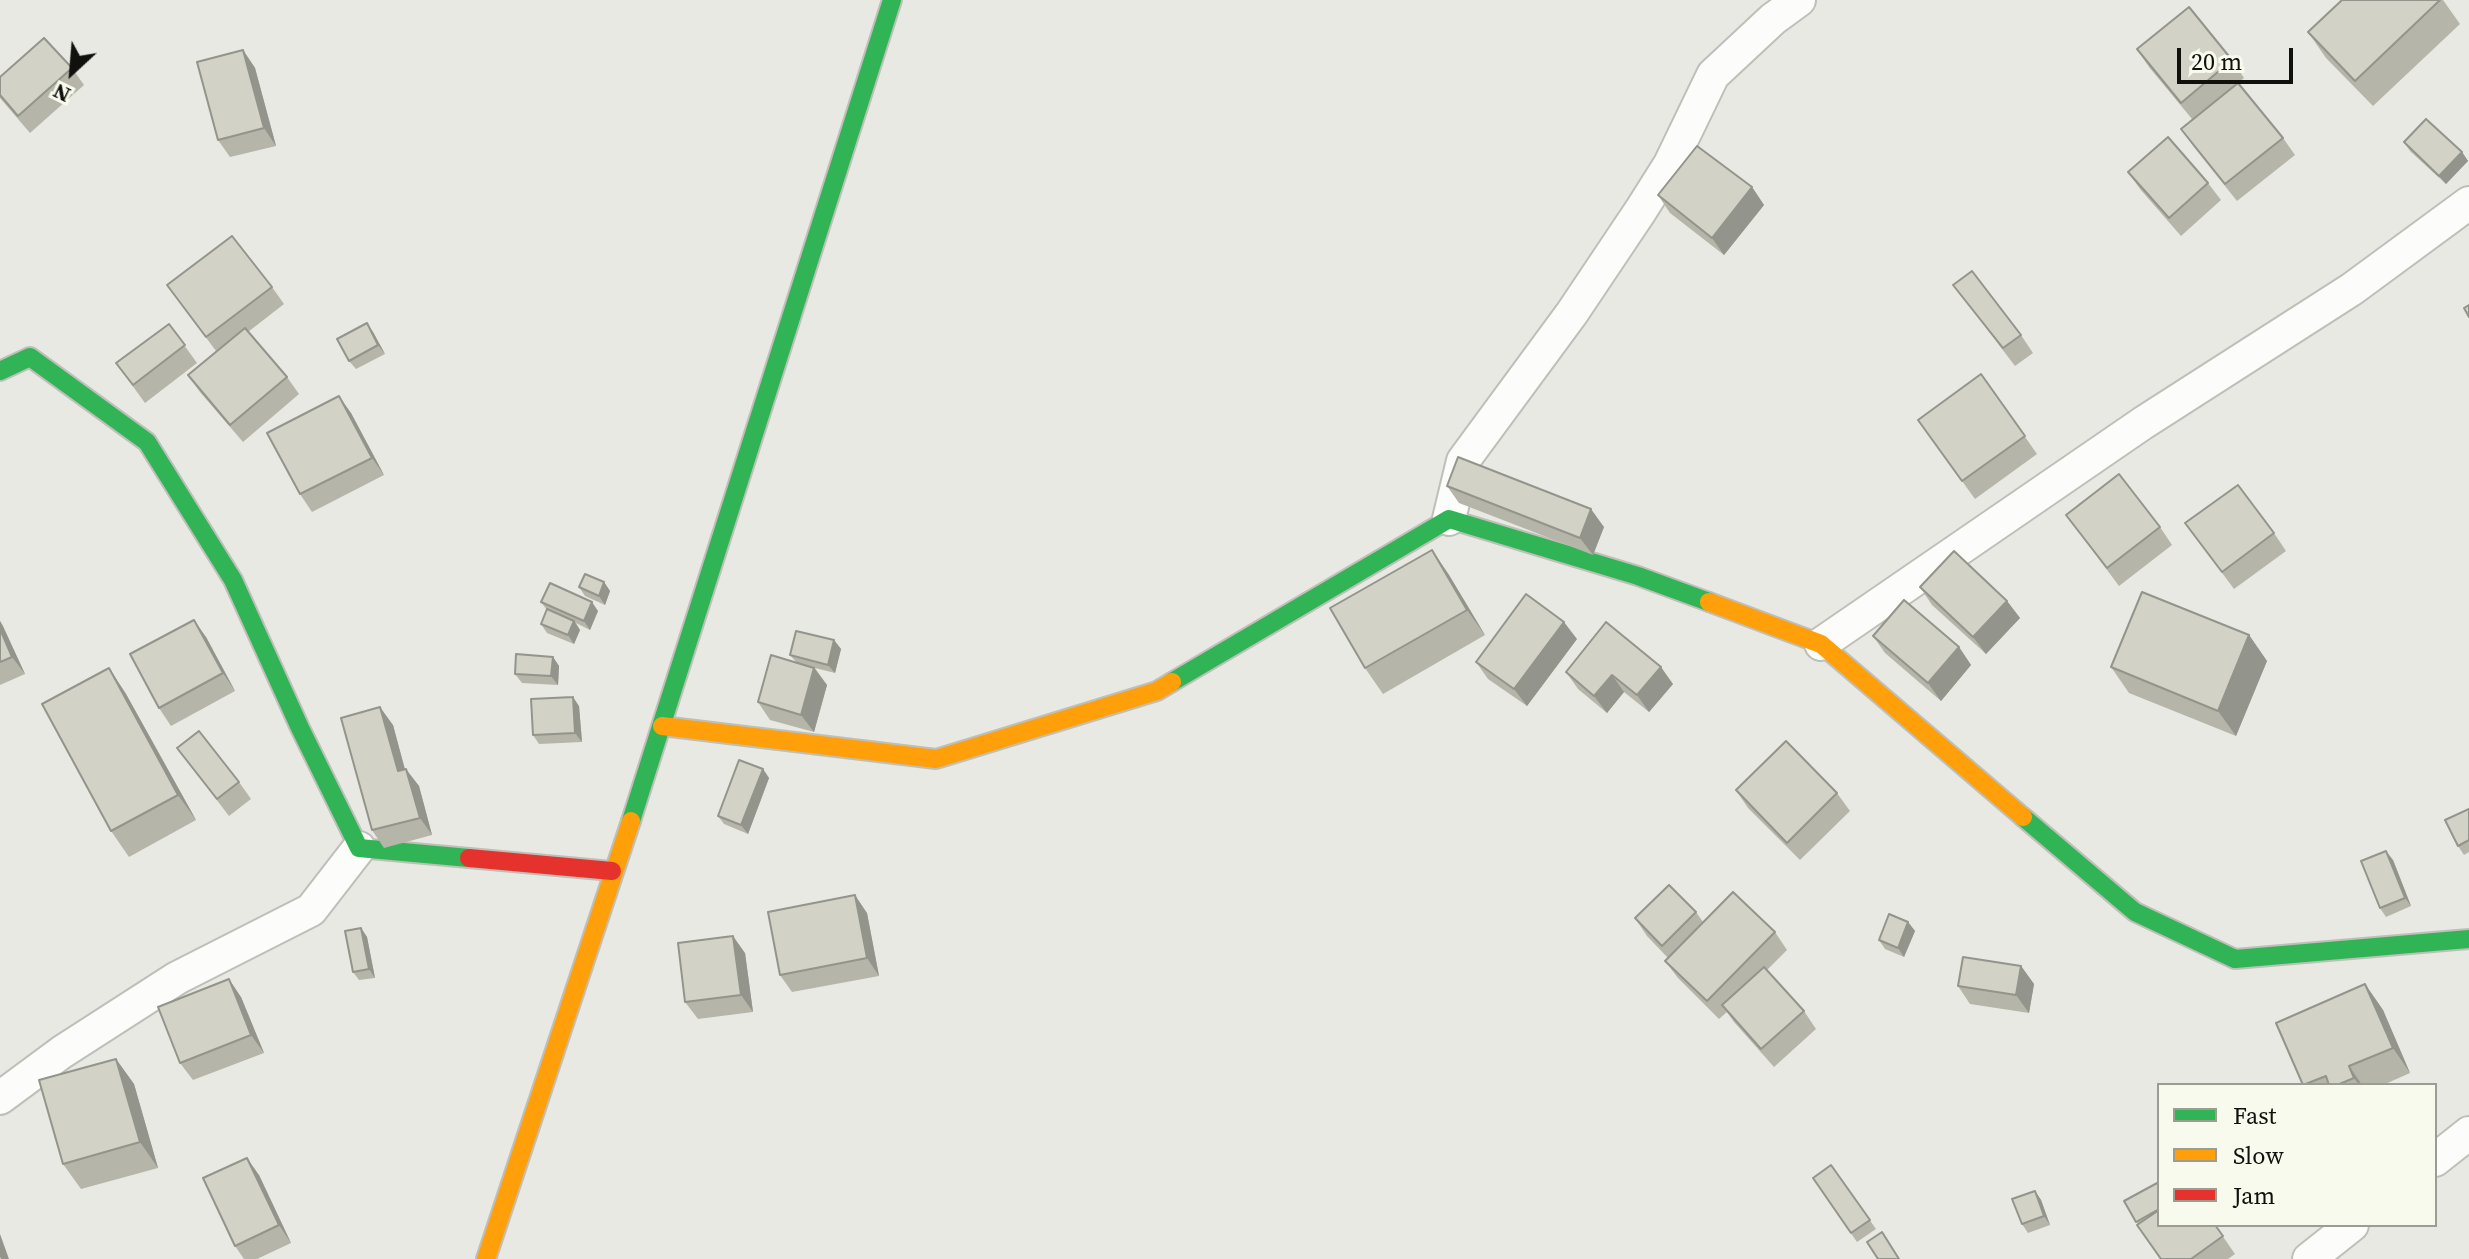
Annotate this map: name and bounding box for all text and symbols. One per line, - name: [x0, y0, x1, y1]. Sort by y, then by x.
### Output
- north arrow: [32, 32, 112, 112]
- scale bar: [2181, 32, 2297, 82]
- text: 20 m: [2191, 45, 2242, 78]
- text: N: [48, 77, 75, 111]
- legend: [2157, 1083, 2437, 1227]
- text: Fast: [2233, 1099, 2276, 1132]
- text: Slow: [2233, 1139, 2284, 1172]
- text: Jam: [2233, 1179, 2275, 1212]

